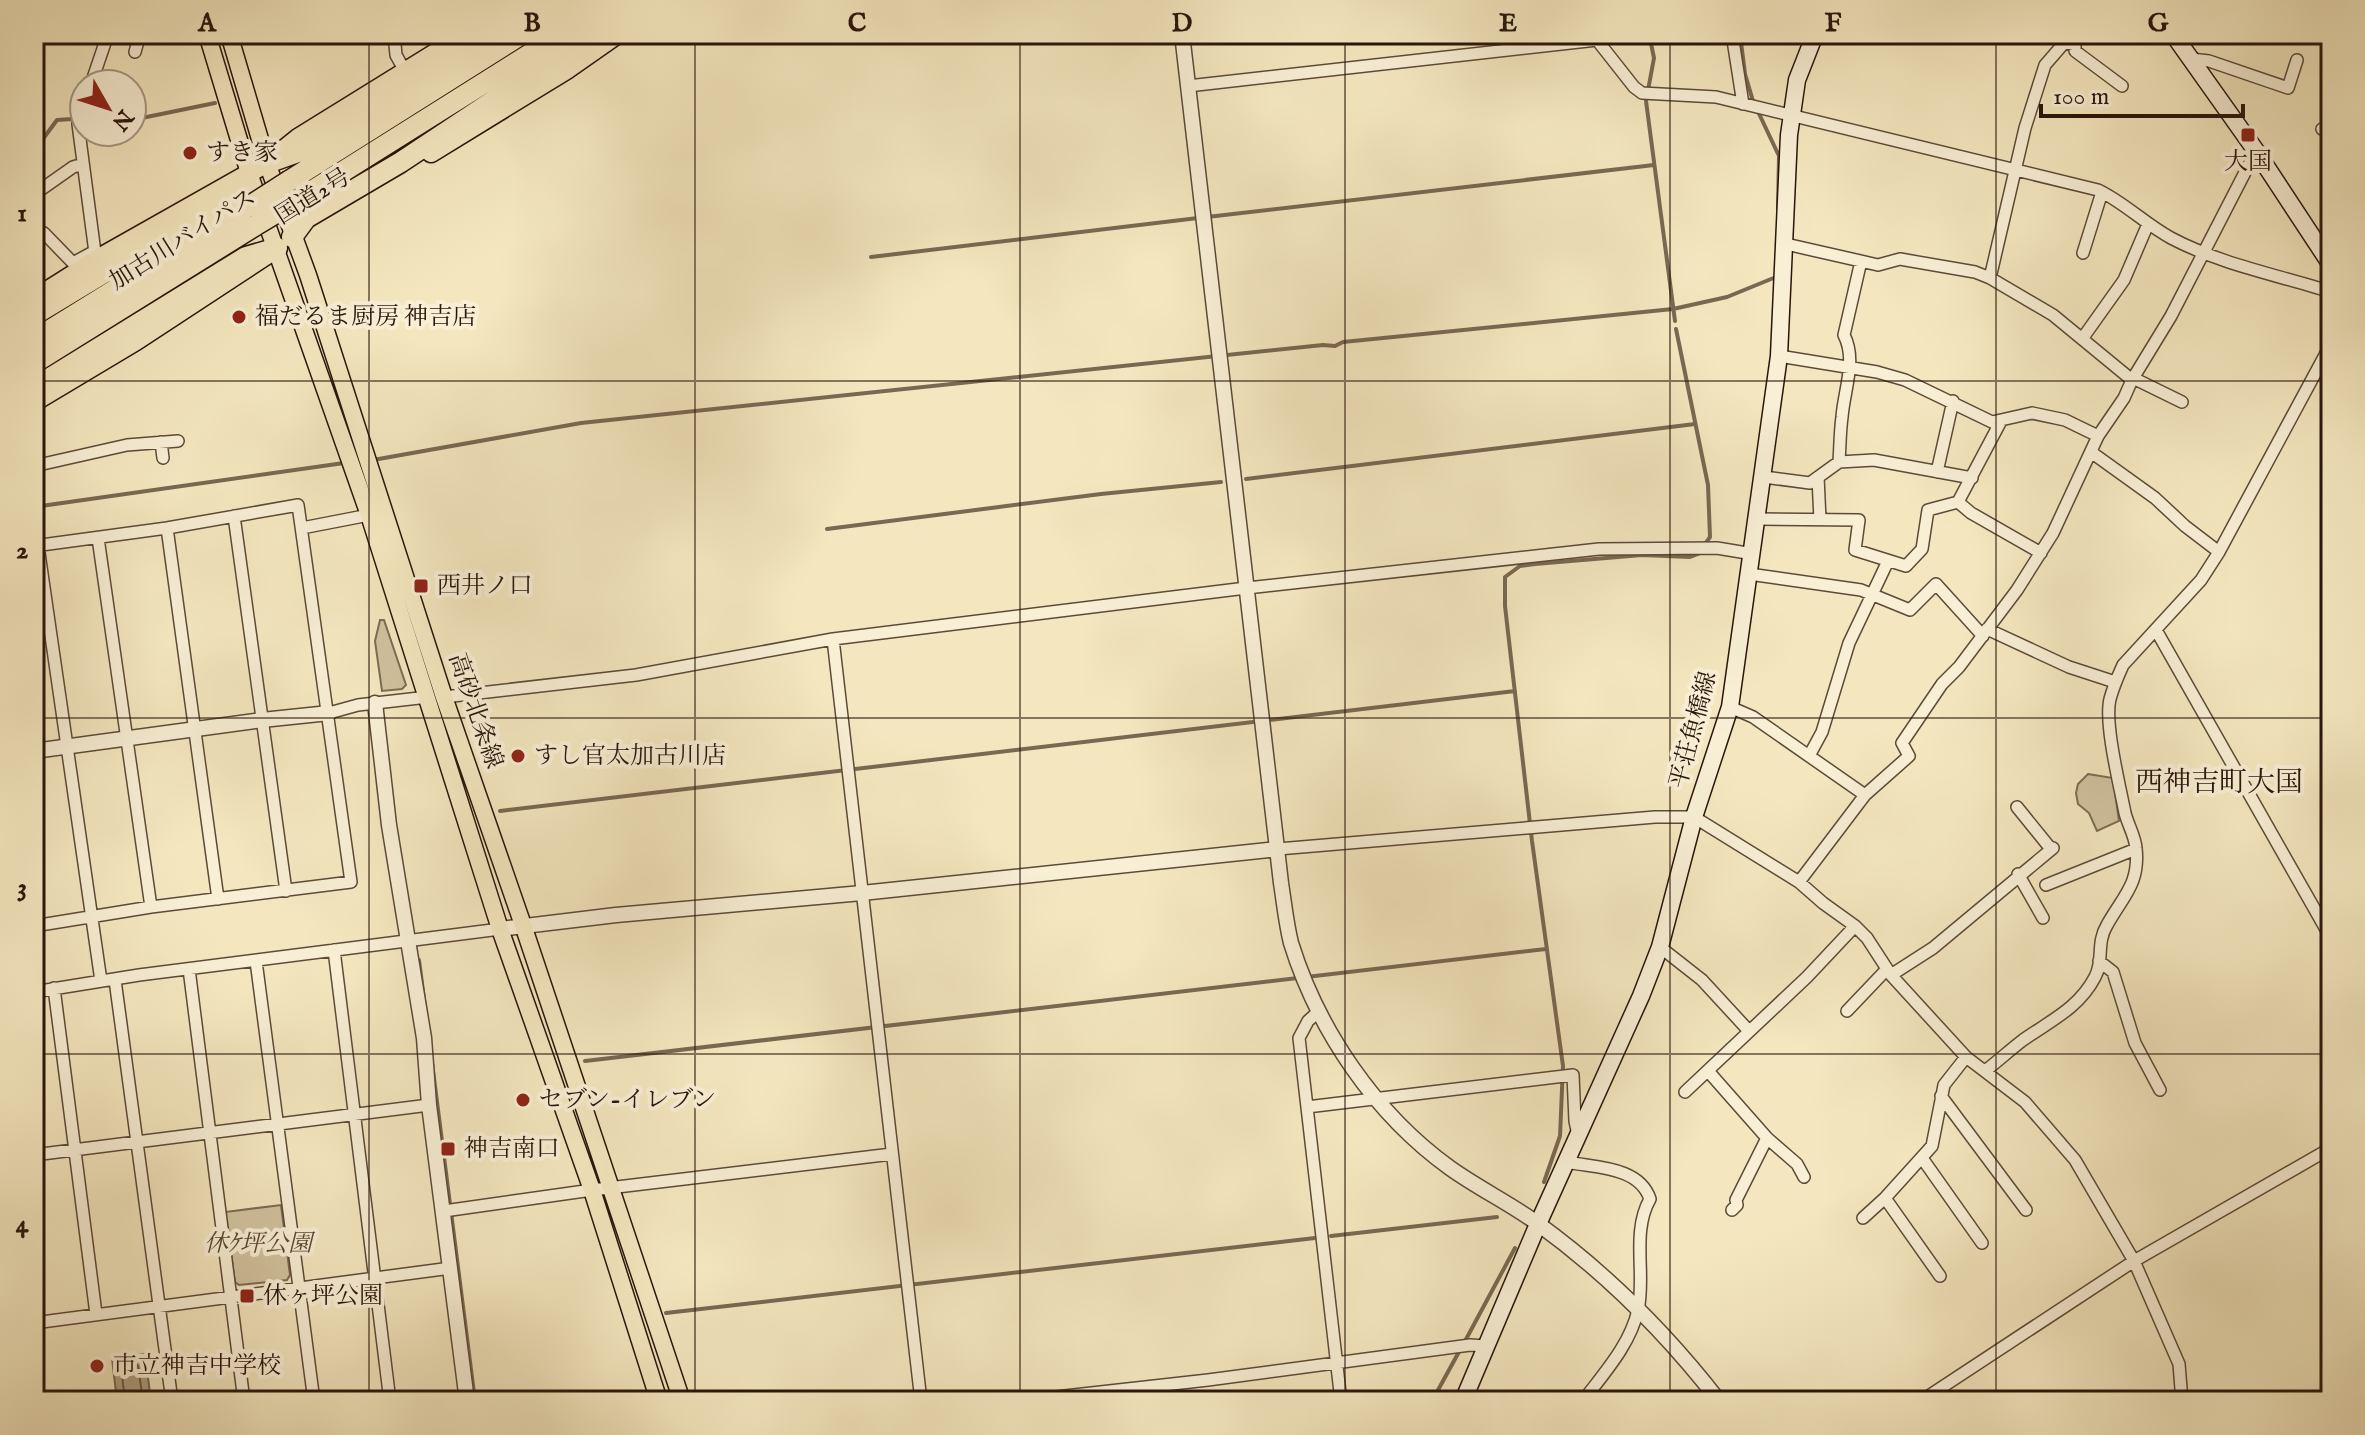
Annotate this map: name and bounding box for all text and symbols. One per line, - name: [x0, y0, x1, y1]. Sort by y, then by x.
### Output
- text: A: [197, 7, 217, 40]
- text: B: [523, 7, 541, 40]
- text: C: [848, 7, 867, 40]
- text: D: [1172, 7, 1193, 40]
- text: E: [1499, 7, 1517, 40]
- text: F: [1825, 7, 1842, 40]
- text: G: [2148, 7, 2169, 40]
- north arrow: [68, 68, 148, 148]
- scale bar: [2041, 68, 2243, 118]
- text: 100 m: [2053, 82, 2109, 113]
- text: N: [105, 102, 139, 136]
- marker: 大国: [2239, 126, 2257, 144]
- place label: すき家: [206, 138, 278, 169]
- marker: すき家: [181, 144, 199, 162]
- place label: 大国: [2224, 147, 2272, 178]
- street label: 国道2号: [269, 162, 357, 232]
- street label: 加古川バイパス: [104, 182, 262, 298]
- text: 1: [17, 197, 27, 230]
- place label: 福だるま厨房 神吉店: [255, 302, 476, 333]
- marker: 福だるま厨房 神吉店: [230, 308, 248, 326]
- text: 2: [16, 534, 28, 567]
- place label: 西井ノ口: [437, 571, 533, 602]
- marker: 西井ノ口: [412, 577, 430, 595]
- street label: 高砂北条線: [441, 649, 509, 773]
- street label: 平荘魚橋線: [1663, 668, 1725, 792]
- place label: すし官太加古川店: [534, 741, 726, 772]
- marker: すし官太加古川店: [509, 747, 527, 765]
- district label: 西神吉町大国: [2135, 766, 2303, 801]
- text: 3: [17, 871, 27, 904]
- place label: セブン-イレブン: [539, 1085, 716, 1116]
- marker: セブン-イレブン: [514, 1091, 532, 1109]
- place label: 神吉南口: [464, 1134, 560, 1165]
- marker: 神吉南口: [439, 1140, 457, 1158]
- text: 4: [16, 1208, 30, 1241]
- park label: 休ｹ坪公園: [204, 1229, 316, 1260]
- place label: 休ヶ坪公園: [263, 1281, 383, 1312]
- marker: 休ヶ坪公園: [238, 1287, 256, 1305]
- place label: 市立神吉中学校: [113, 1351, 281, 1382]
- marker: 市立神吉中学校: [88, 1357, 106, 1375]

